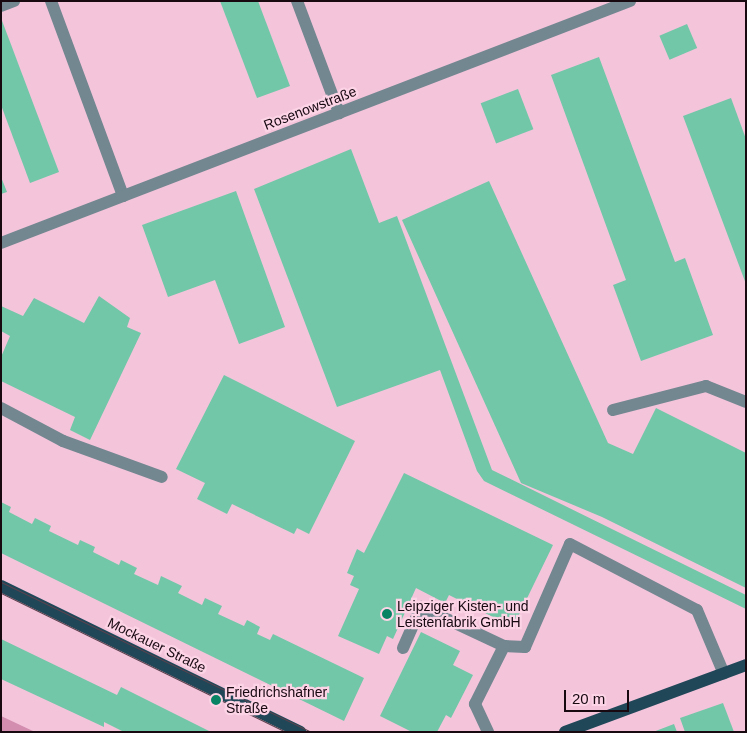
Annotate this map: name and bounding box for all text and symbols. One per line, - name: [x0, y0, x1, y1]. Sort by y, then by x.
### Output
- street label: Rosenowstraße: [261, 83, 359, 133]
- place label: Leipziger Kisten- und Leistenfabrik GmbH: [397, 598, 529, 630]
- marker: Leipziger Kisten- und Leistenfabrik GmbH: [381, 608, 393, 620]
- street label: Mockauer Straße: [105, 614, 209, 676]
- scale bar: [567, 680, 632, 712]
- place label: Friedrichshafner Straße: [226, 684, 327, 716]
- text: 20 m: [572, 690, 605, 707]
- marker: Friedrichshafner Straße: [210, 694, 222, 706]

